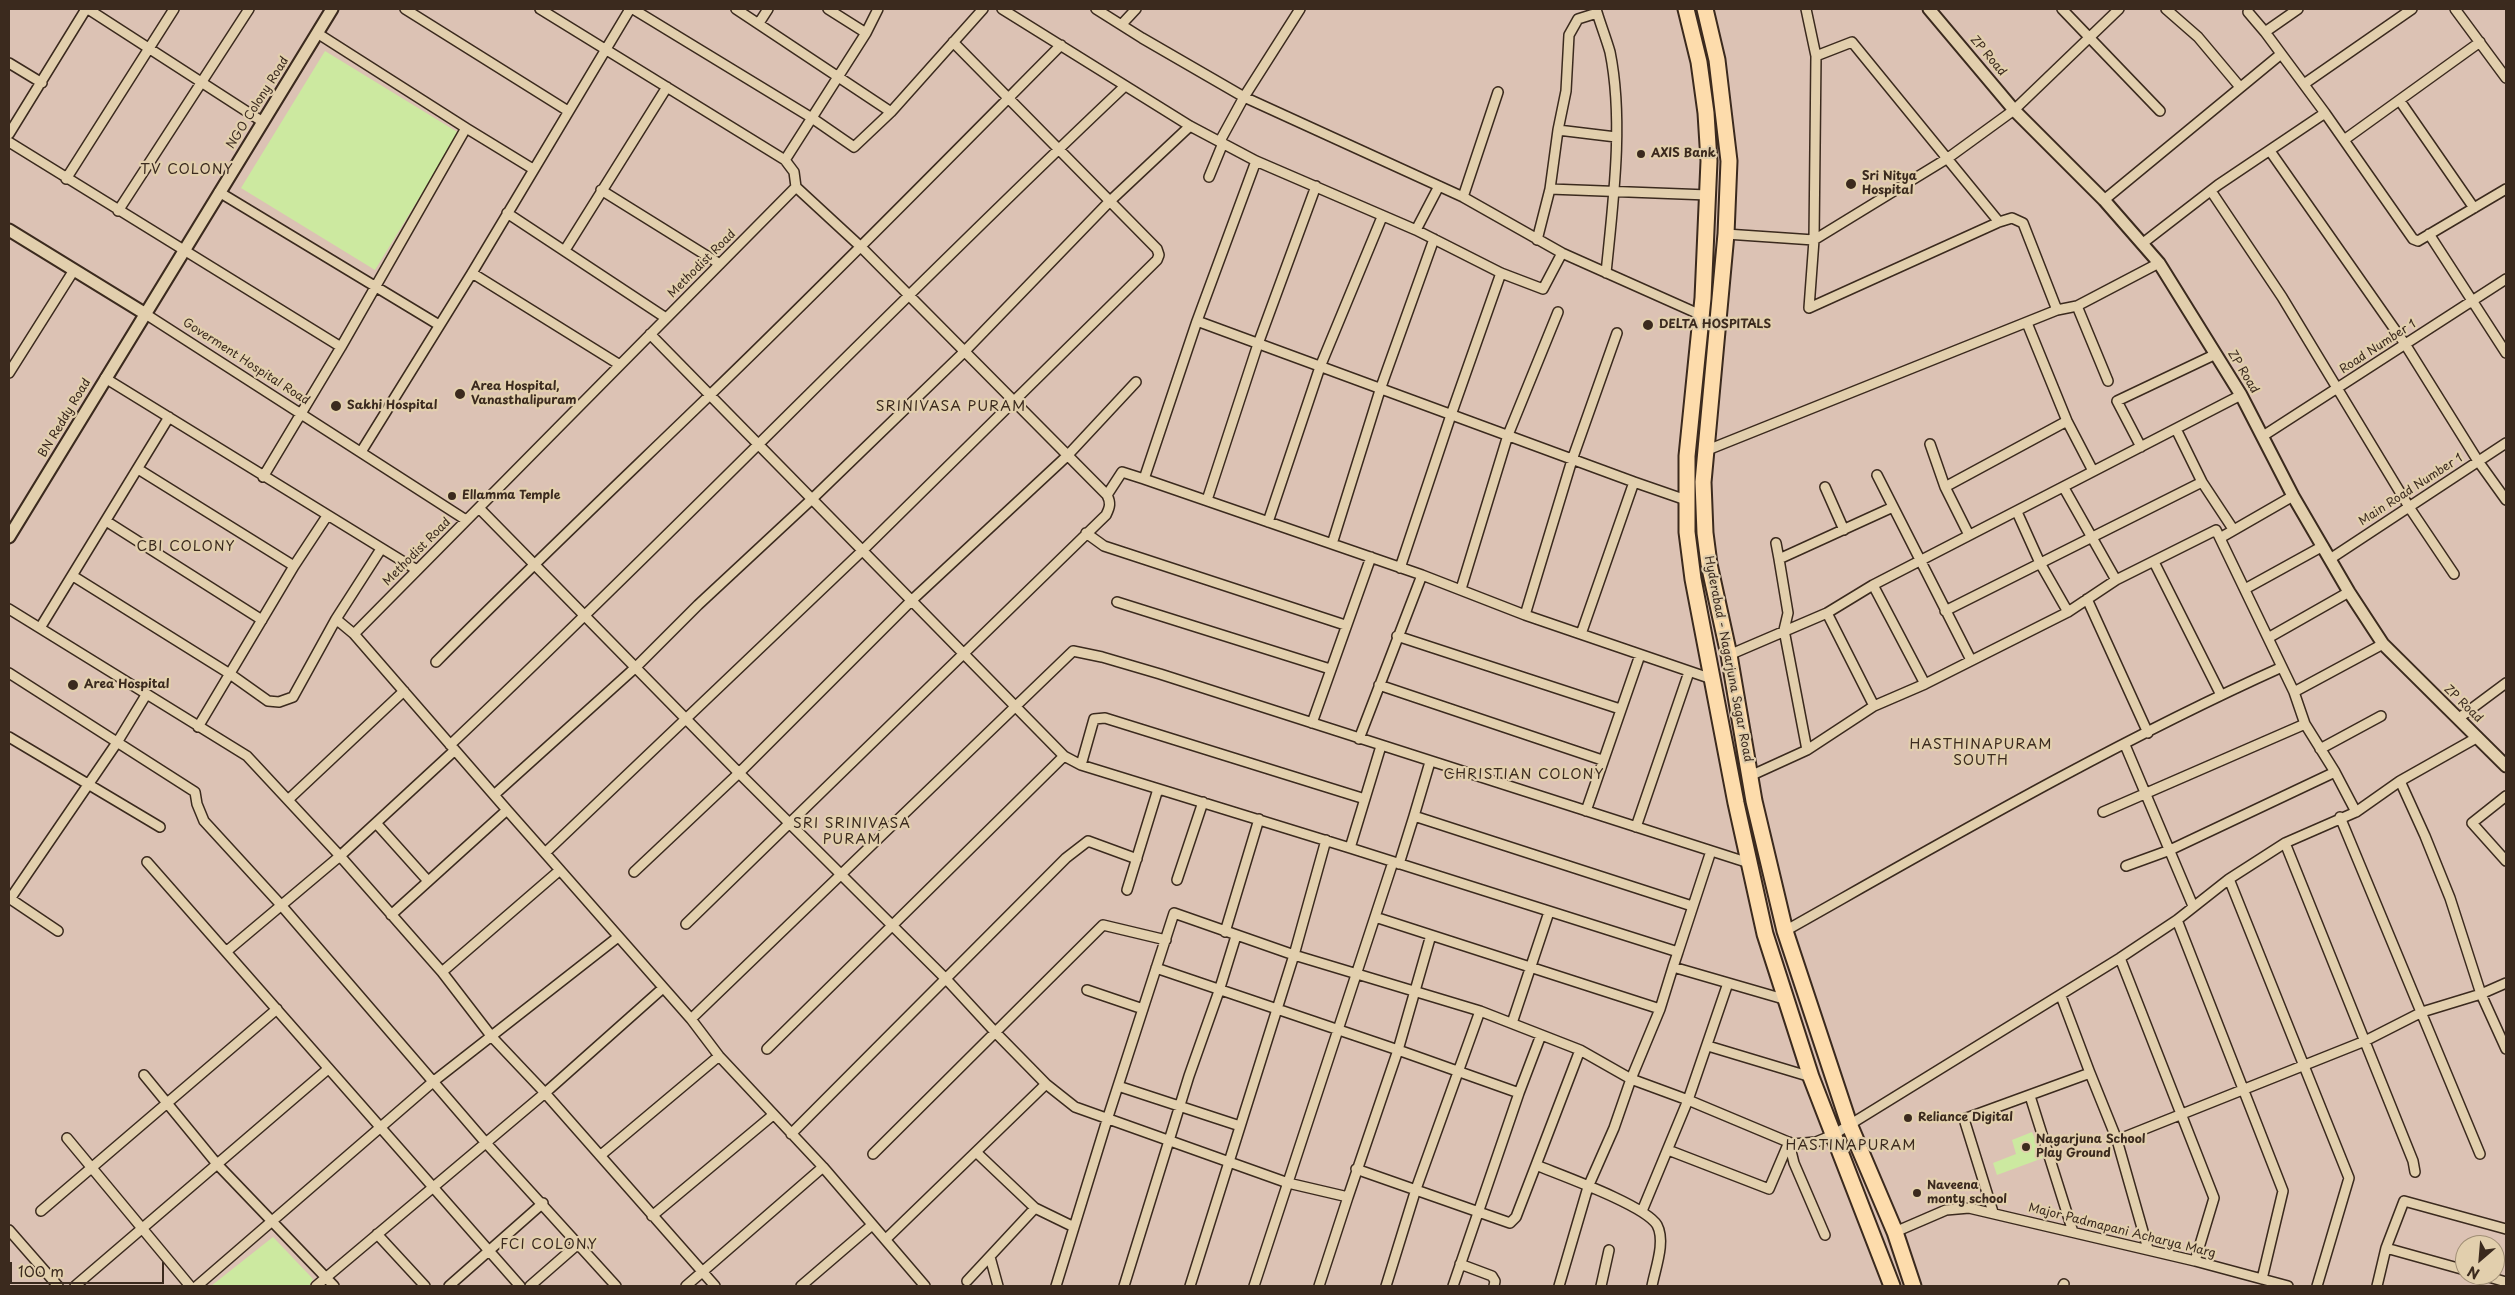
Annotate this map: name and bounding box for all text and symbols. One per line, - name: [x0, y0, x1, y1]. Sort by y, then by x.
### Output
- street label: ZP Road: [1967, 33, 2009, 79]
- street label: NGO Colony Road: [224, 54, 292, 152]
- place label: AXIS Bank: [1651, 147, 1716, 161]
- marker: AXIS Bank: [1635, 148, 1647, 160]
- district label: TV COLONY: [140, 162, 234, 178]
- place label: Sri Nitya Hospital: [1862, 170, 1917, 198]
- marker: Sri Nitya Hospital: [1844, 177, 1858, 191]
- street label: Methodist Road: [665, 227, 739, 301]
- street label: Goverment Hospital Road: [180, 316, 312, 408]
- street label: Road Number 1: [2337, 317, 2419, 377]
- marker: DELTA HOSPITALS: [1641, 318, 1655, 332]
- place label: DELTA HOSPITALS: [1659, 318, 1771, 332]
- street label: ZP Road: [2224, 348, 2262, 396]
- street label: BN Reddy Road: [36, 376, 94, 460]
- place label: Area Hospital, Vanasthalipuram: [471, 380, 577, 408]
- marker: Area Hospital, Vanasthalipuram: [453, 387, 467, 401]
- marker: Sakhi Hospital: [329, 399, 343, 413]
- place label: Sakhi Hospital: [347, 399, 437, 413]
- district label: SRINIVASA PURAM: [874, 399, 1028, 415]
- street label: Main Road Number 1: [2356, 451, 2466, 529]
- place label: Ellamma Temple: [462, 489, 561, 503]
- marker: Ellamma Temple: [446, 490, 458, 502]
- street label: Methodist Road: [380, 515, 454, 589]
- district label: CBI COLONY: [136, 539, 236, 555]
- street label: Hyderabad - Nagarjuna Sagar Road: [1701, 555, 1755, 763]
- marker: Area Hospital: [66, 678, 80, 692]
- place label: Area Hospital: [84, 678, 169, 692]
- street label: ZP Road: [2441, 682, 2485, 726]
- district label: HASTHINAPURAM SOUTH: [1908, 737, 2054, 770]
- district label: CHRISTIAN COLONY: [1443, 767, 1605, 783]
- district label: SRI SRINIVASA PURAM: [792, 816, 912, 849]
- place label: Reliance Digital: [1918, 1111, 2013, 1125]
- marker: Reliance Digital: [1902, 1112, 1914, 1124]
- place label: Nagarjuna School Play Ground: [2036, 1133, 2145, 1161]
- district label: HASTINAPURAM: [1784, 1138, 1918, 1154]
- marker: Nagarjuna School Play Ground: [2020, 1141, 2032, 1153]
- place label: Naveena monty school: [1927, 1179, 2007, 1207]
- marker: Naveena monty school: [1911, 1187, 1923, 1199]
- street label: Major Padmapani Acharya Marg: [2027, 1201, 2217, 1261]
- north arrow: [2455, 1235, 2505, 1285]
- district label: FCI COLONY: [500, 1237, 598, 1253]
- scale bar: [12, 1252, 166, 1284]
- text: 100 m: [18, 1259, 64, 1282]
- text: N: [2464, 1261, 2483, 1285]

